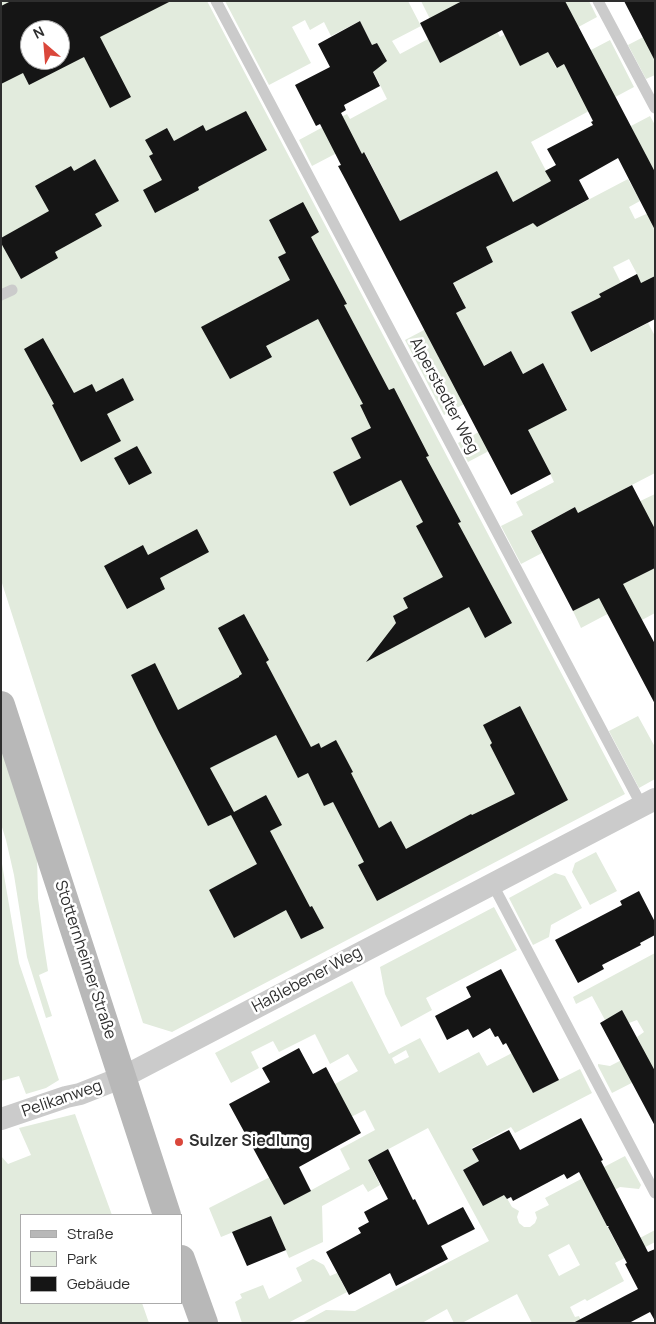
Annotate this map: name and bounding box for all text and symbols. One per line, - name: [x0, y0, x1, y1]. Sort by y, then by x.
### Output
- north arrow: [20, 20, 70, 70]
- text: N: [30, 21, 47, 43]
- street label: Alperstedter Weg: [405, 335, 483, 457]
- street label: Stotternheimer Straße: [50, 878, 120, 1042]
- street label: Haßlebener Weg: [249, 943, 365, 1017]
- street label: Pelikanweg: [19, 1076, 105, 1122]
- place label: Sulzer Siedlung: [189, 1132, 310, 1152]
- marker: Sulzer Siedlung: [173, 1136, 185, 1148]
- legend: [20, 1214, 182, 1304]
- text: Straße: [67, 1223, 113, 1244]
- text: Park: [67, 1248, 97, 1269]
- text: Gebäude: [67, 1273, 130, 1294]

